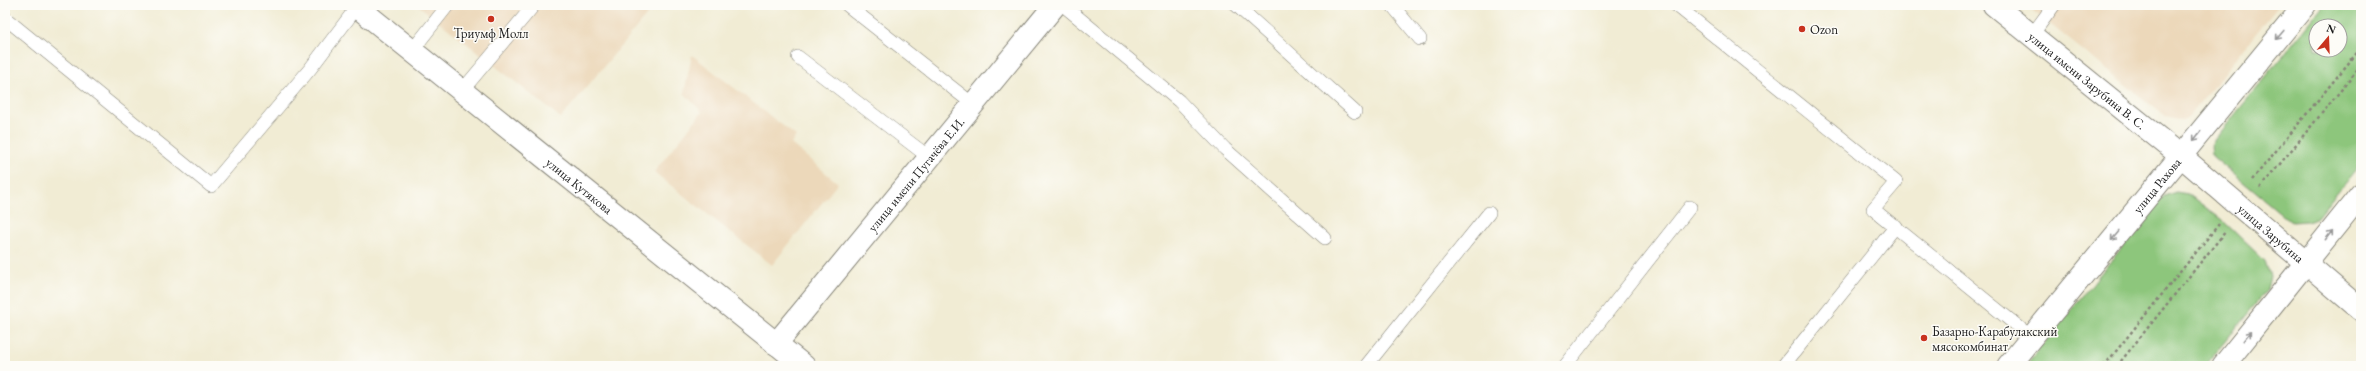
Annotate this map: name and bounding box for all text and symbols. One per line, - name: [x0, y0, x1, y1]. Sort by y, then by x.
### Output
- marker: Триумф Молл: [486, 14, 496, 24]
- north arrow: [2308, 18, 2348, 58]
- text: N: [2325, 20, 2338, 37]
- place label: Ozon: [1810, 21, 1838, 38]
- marker: Ozon: [1797, 24, 1807, 34]
- place label: Триумф Молл: [453, 25, 529, 42]
- street label: улица имени Зарубина В. С.: [2025, 28, 2149, 133]
- one-way arrow: [2275, 30, 2284, 40]
- street label: улица имени Пугачёва Е.И.: [864, 114, 968, 235]
- one-way arrow: [2193, 130, 2202, 141]
- street label: улица Кутякова: [542, 154, 617, 218]
- street label: улица Рахова: [2129, 154, 2185, 217]
- street label: улица Зарубина: [2234, 200, 2308, 267]
- one-way arrow: [2325, 229, 2333, 240]
- one-way arrow: [2111, 231, 2120, 242]
- place label: Базарно-Карабулакский мясокомбинат: [1932, 323, 2057, 355]
- one-way arrow: [2243, 330, 2252, 341]
- marker: Базарно-Карабулакский мясокомбинат: [1919, 333, 1929, 343]

